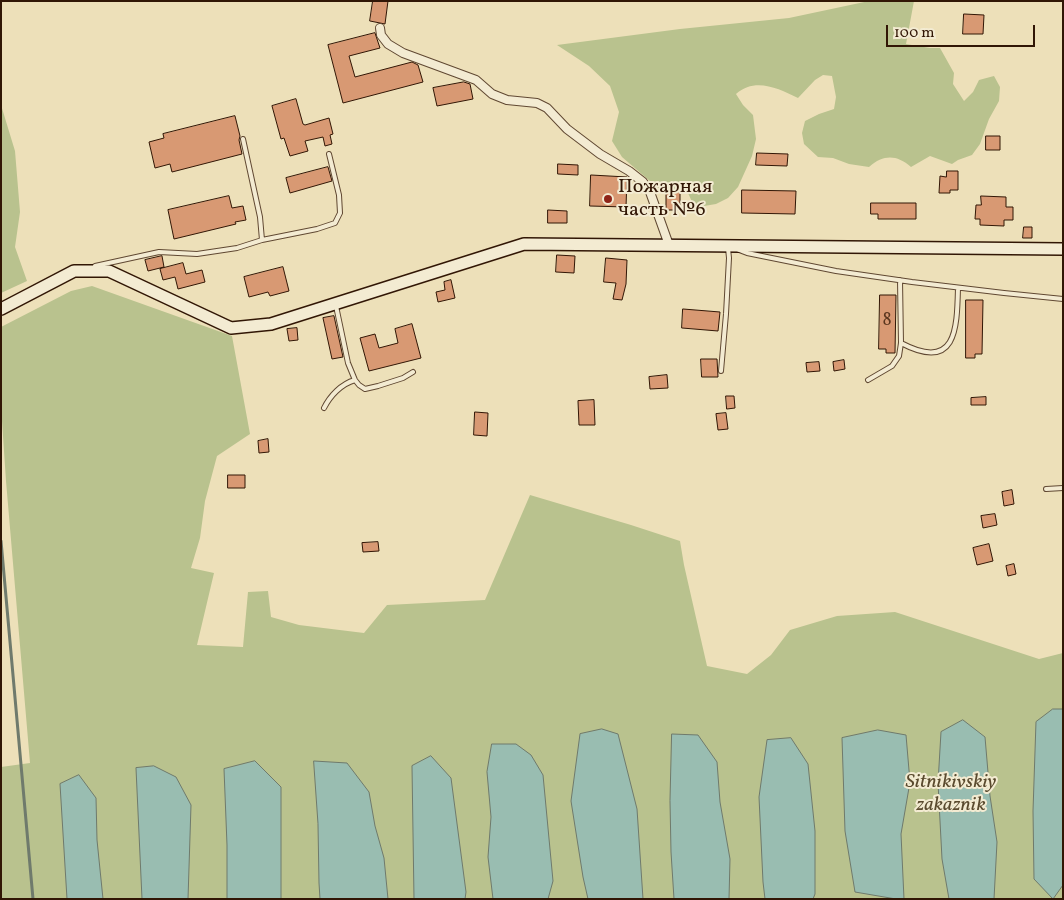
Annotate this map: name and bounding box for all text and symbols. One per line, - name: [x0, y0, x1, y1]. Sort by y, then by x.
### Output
- scale bar: [889, 15, 1038, 47]
- text: 100 m: [894, 23, 934, 44]
- place label: Пожарная часть №6: [618, 176, 712, 223]
- marker: Пожарная часть №6: [602, 193, 614, 205]
- house number: 8: [882, 311, 892, 333]
- park label: Sitnikivskiy zakaznik: [906, 771, 996, 818]

